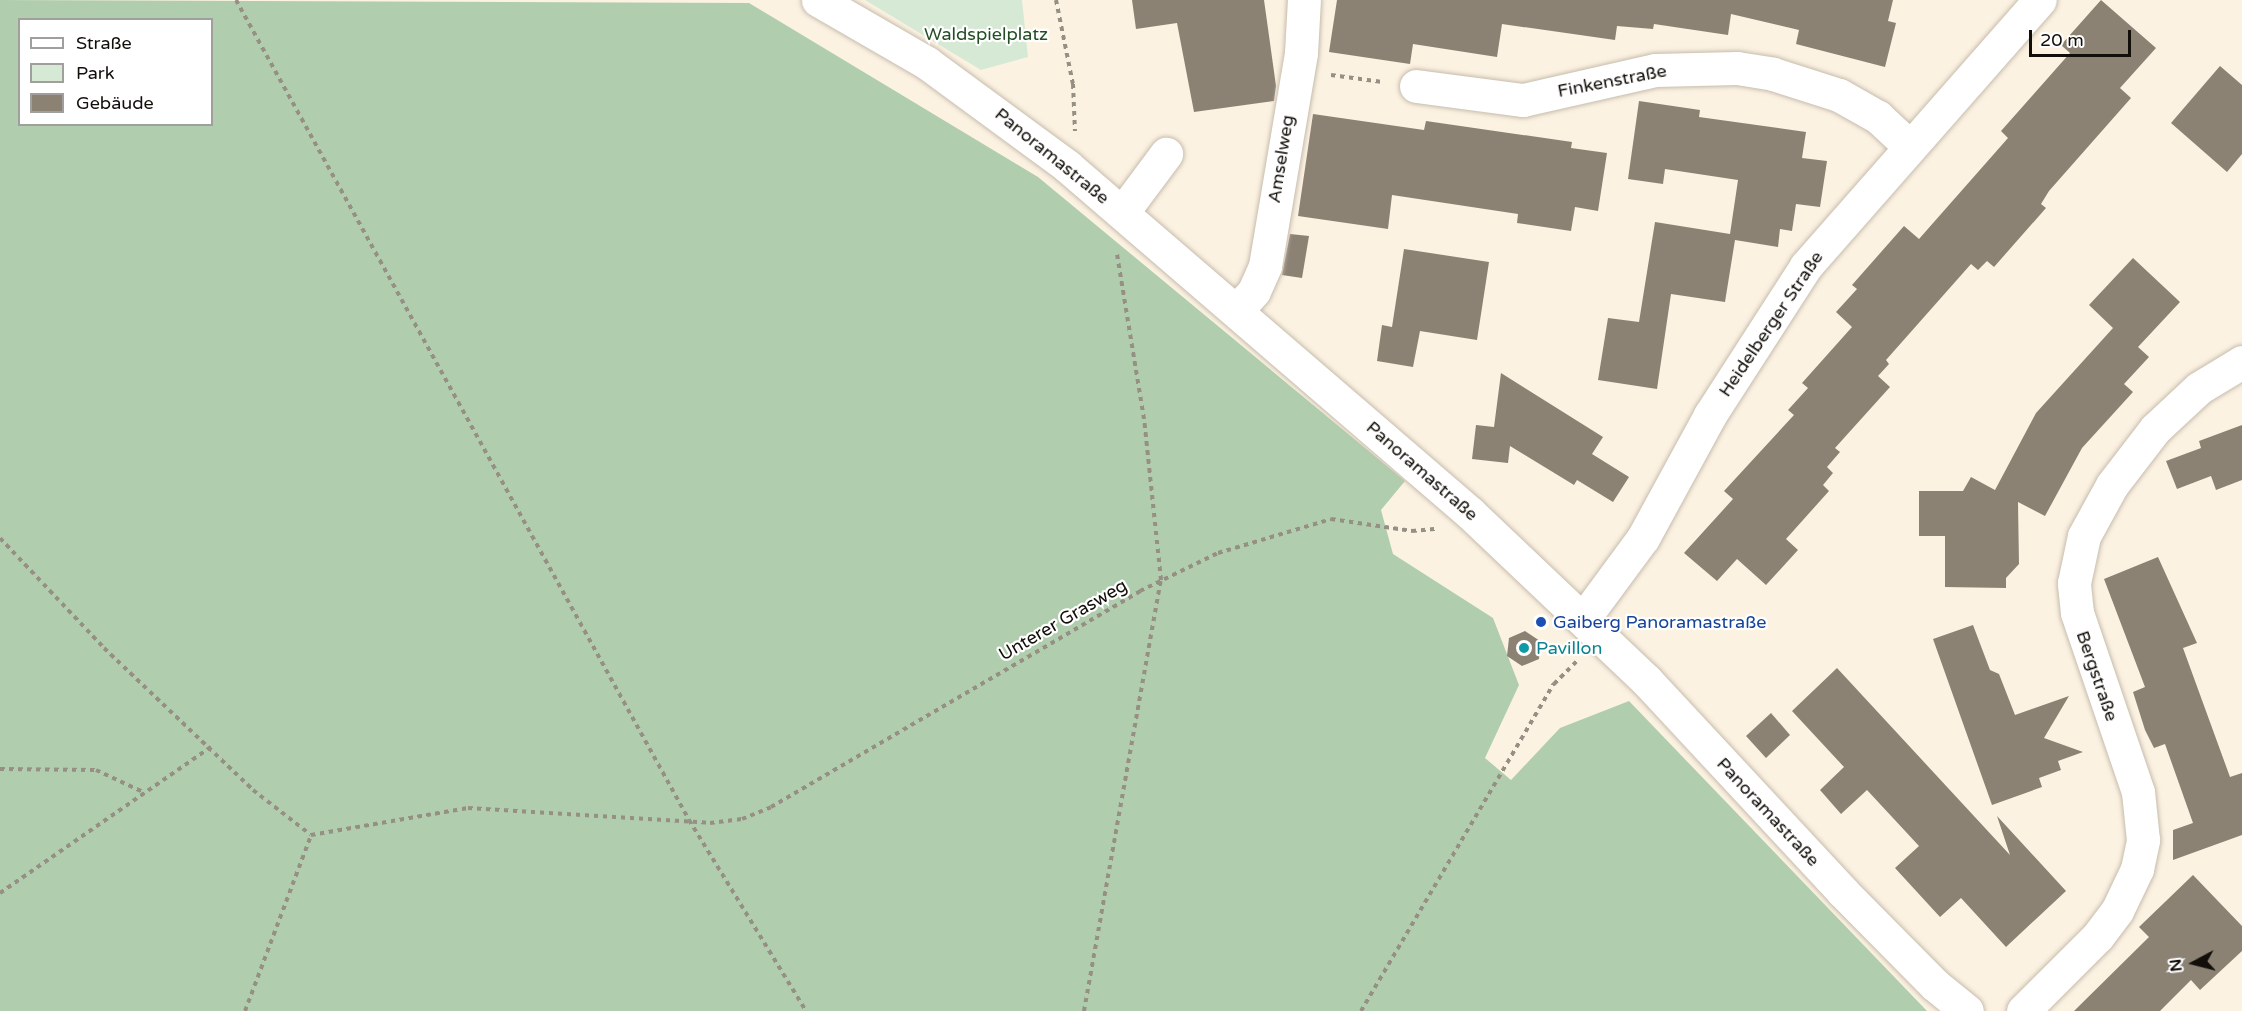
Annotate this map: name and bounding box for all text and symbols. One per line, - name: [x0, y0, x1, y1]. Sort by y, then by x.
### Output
- legend: [18, 18, 213, 126]
- scale bar: [2032, 18, 2134, 56]
- park label: Waldspielplatz: [924, 23, 1048, 45]
- text: 20 m: [2040, 29, 2084, 51]
- text: Straße: [76, 32, 132, 54]
- street label: Finkenstraße: [1556, 60, 1668, 102]
- text: Park: [76, 62, 114, 84]
- text: Gebäude: [76, 92, 154, 114]
- street label: Panoramastraße: [990, 103, 1114, 209]
- street label: Amselweg: [1263, 113, 1299, 205]
- street label: Heidelberger Straße: [1714, 247, 1828, 401]
- street label: Panoramastraße: [1362, 417, 1482, 525]
- street label: Unterer Grasweg: [995, 575, 1131, 665]
- place label: Gaiberg Panoramastraße: [1553, 611, 1766, 633]
- marker: Gaiberg Panoramastraße: [1534, 615, 1548, 629]
- street label: Bergstraße: [2071, 628, 2123, 724]
- place label: Pavillon: [1536, 637, 1602, 659]
- marker: Pavillon: [1517, 641, 1531, 655]
- street label: Panoramastraße: [1712, 753, 1824, 871]
- north arrow: [2164, 933, 2224, 993]
- text: N: [2165, 958, 2187, 973]

